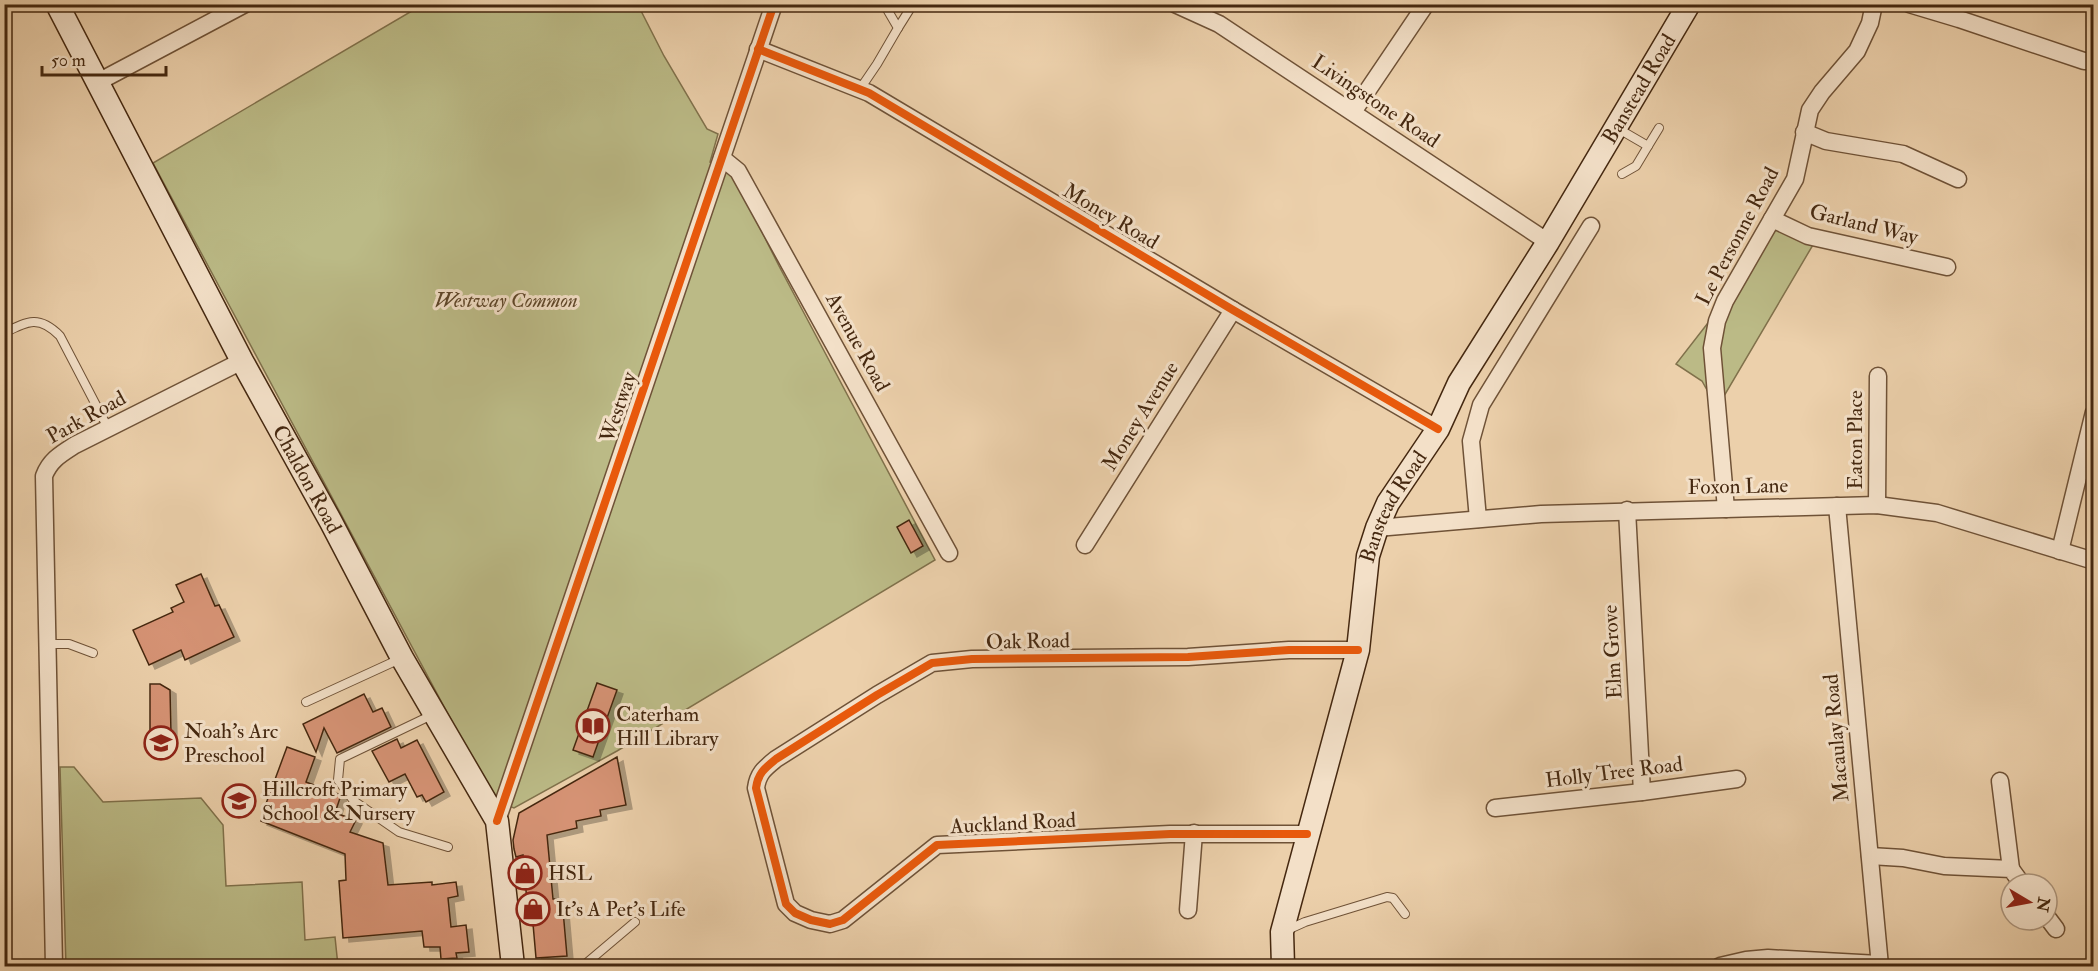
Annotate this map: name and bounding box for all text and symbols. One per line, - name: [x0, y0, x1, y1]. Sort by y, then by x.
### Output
- street label: Banstead Road: [1596, 29, 1683, 149]
- scale bar: [42, 39, 166, 77]
- text: 50 m: [51, 49, 86, 72]
- street label: Livingstone Road: [1307, 49, 1445, 154]
- street label: Le Personne Road: [1690, 162, 1786, 310]
- street label: Money Road: [1058, 177, 1164, 256]
- street label: Garland Way: [1807, 198, 1922, 251]
- park label: Westway Common: [434, 287, 578, 314]
- street label: Avenue Road: [819, 287, 896, 397]
- street label: Money Avenue: [1096, 356, 1185, 476]
- street label: Westway: [594, 368, 643, 447]
- street label: Park Road: [42, 384, 131, 450]
- street label: Eaton Place: [1842, 390, 1869, 490]
- street label: Chaldon Road: [266, 420, 348, 539]
- street label: Banstead Road: [1354, 445, 1434, 566]
- street label: Foxon Lane: [1688, 472, 1789, 501]
- street label: Elm Grove: [1597, 604, 1628, 700]
- street label: Oak Road: [986, 627, 1071, 656]
- street label: Macaulay Road: [1817, 672, 1856, 803]
- place label: Caterham Hill Library: [616, 701, 719, 752]
- library icon: Caterham Hill Library: [575, 708, 611, 744]
- place label: Noah's Arc Preschool: [184, 718, 279, 769]
- school or university icon: Noah's Arc Preschool: [143, 725, 179, 761]
- street label: Holly Tree Road: [1544, 751, 1685, 794]
- place label: Hillcroft Primary School & Nursery: [262, 776, 416, 827]
- school or university icon: Hillcroft Primary School & Nursery: [221, 783, 257, 819]
- street label: Auckland Road: [948, 807, 1077, 840]
- shop icon: HSL: [507, 855, 543, 891]
- place label: HSL: [548, 860, 592, 887]
- north arrow: [1999, 872, 2059, 932]
- shop icon: It's A Pet's Life: [515, 891, 551, 927]
- text: N: [2032, 895, 2054, 914]
- place label: It's A Pet's Life: [556, 896, 686, 923]

